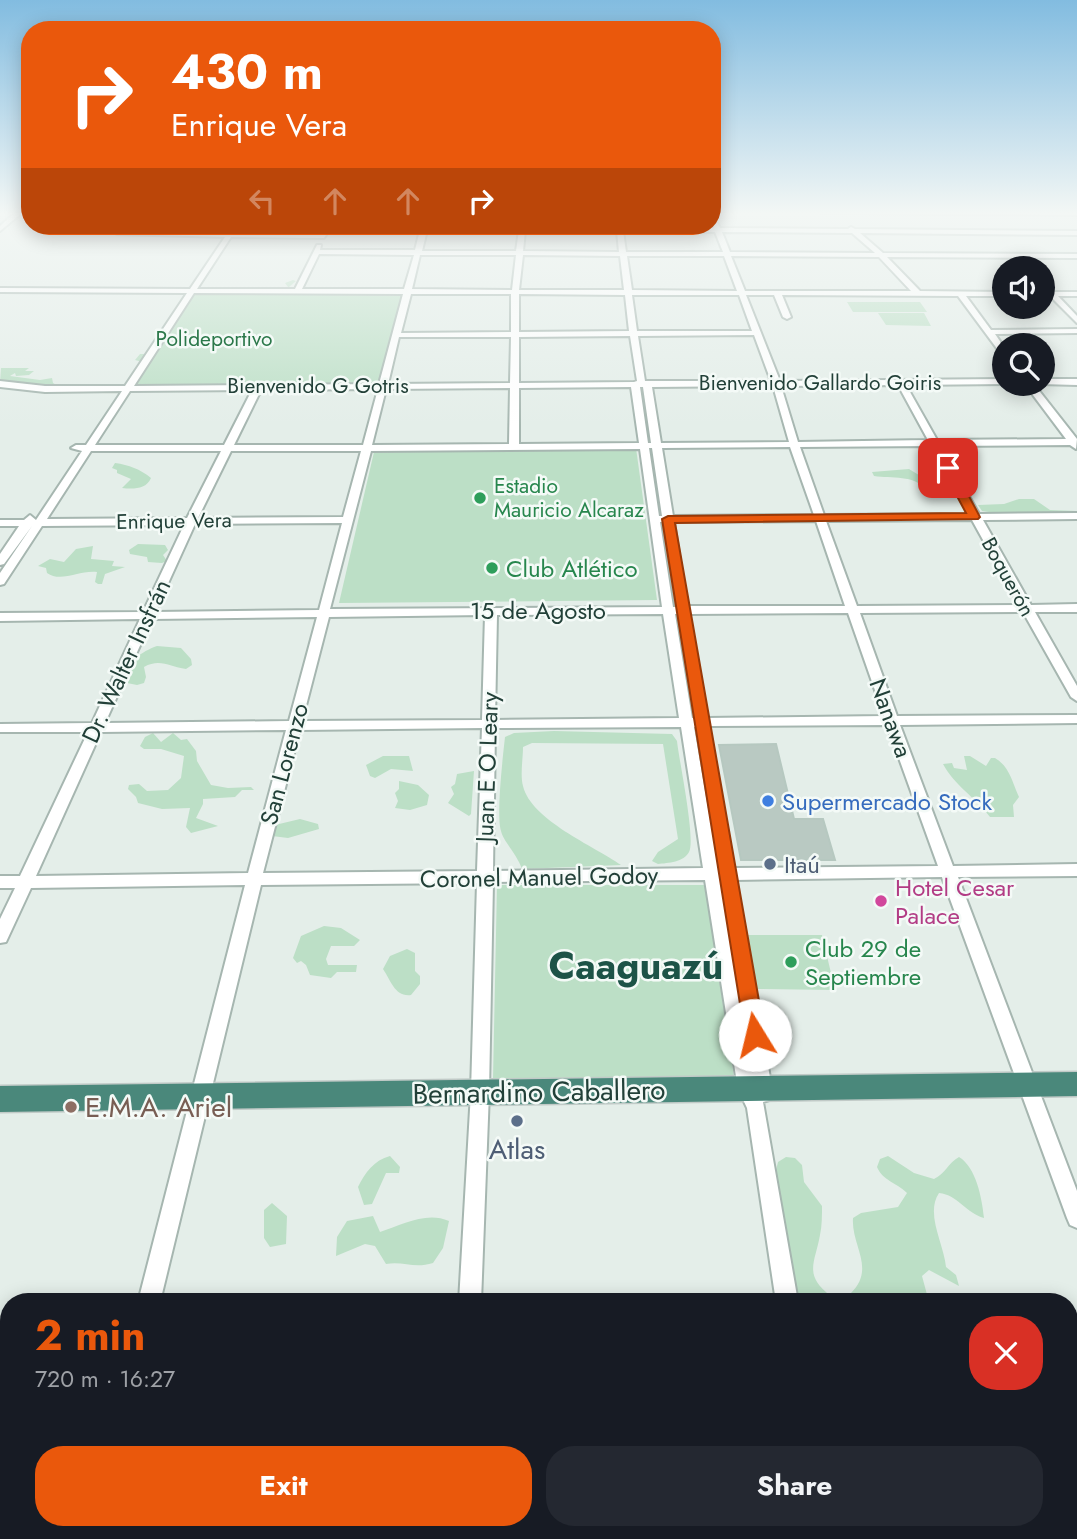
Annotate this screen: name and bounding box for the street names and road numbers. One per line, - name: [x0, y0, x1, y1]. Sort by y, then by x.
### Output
- street label: Bienvenido Gallardo Goiris: [699, 368, 941, 398]
- street label: Bienvenido G Gotris: [227, 371, 409, 401]
- street label: Enrique Vera: [116, 505, 232, 537]
- street label: Boquerón: [974, 532, 1042, 622]
- street label: Dr. Walter Insfrán: [73, 573, 179, 749]
- street label: 15 de Agosto: [470, 593, 606, 628]
- street label: Nanawa: [861, 673, 921, 763]
- street label: Juan E O Leary: [467, 691, 507, 846]
- street label: San Lorenzo: [251, 699, 317, 829]
- street label: Coronel Manuel Godoy: [420, 857, 659, 897]
- street label: Bernardino Caballero: [412, 1069, 666, 1115]

